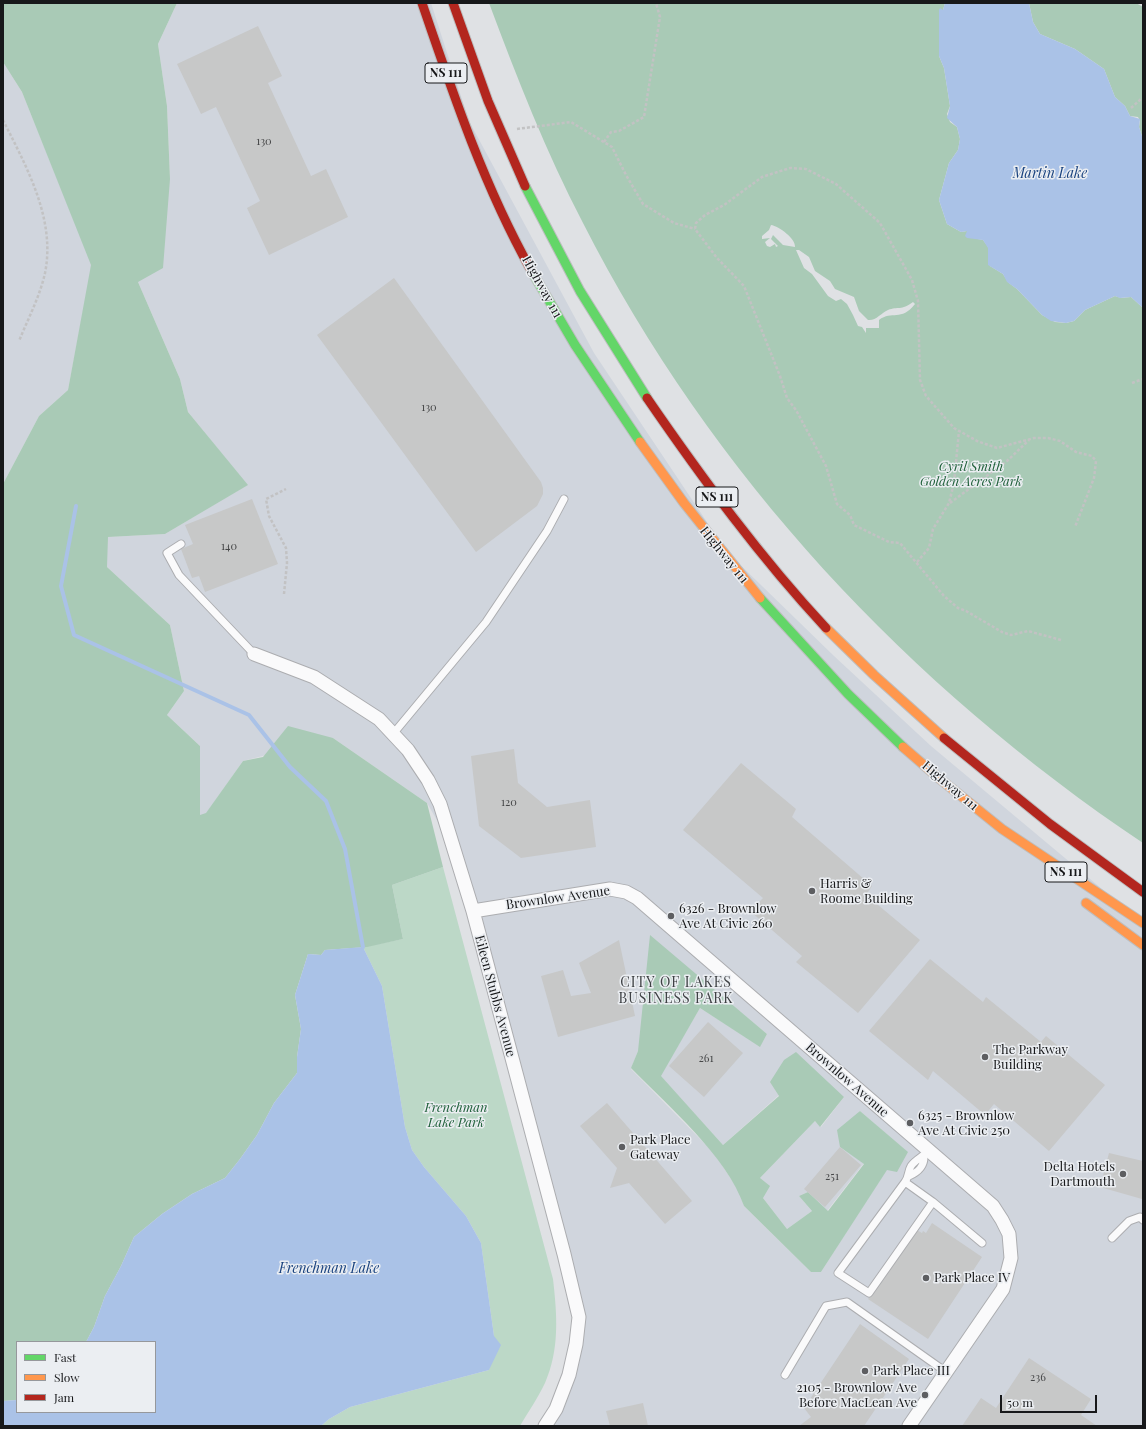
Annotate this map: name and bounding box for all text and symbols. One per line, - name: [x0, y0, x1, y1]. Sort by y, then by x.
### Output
- road number: NS 111: [425, 63, 467, 83]
- house number: 130: [256, 135, 272, 149]
- water label: Martin Lake: [1013, 166, 1087, 182]
- street label: Highway 111: [519, 253, 565, 321]
- house number: 130: [421, 401, 437, 415]
- park label: Cyril Smith Golden Acres Park: [920, 459, 1022, 490]
- road number: NS 111: [696, 487, 738, 507]
- street label: Highway 111: [696, 523, 752, 587]
- house number: 140: [221, 540, 237, 554]
- street label: Highway 111: [919, 758, 981, 814]
- house number: 120: [501, 796, 517, 810]
- road number: NS 111: [1045, 862, 1087, 882]
- place label: Harris & Roome Building: [820, 876, 913, 907]
- street label: Brownlow Avenue: [505, 883, 611, 913]
- marker: Harris & Roome Building: [807, 886, 817, 896]
- place label: 6326 - Brownlow Ave At Civic 260: [679, 901, 776, 932]
- marker: 6326 - Brownlow Ave At Civic 260: [666, 911, 676, 921]
- street label: Eileen Stubbs Avenue: [471, 934, 519, 1058]
- district label: CITY OF LAKES BUSINESS PARK: [619, 975, 733, 1008]
- street label: Brownlow Avenue: [802, 1040, 892, 1120]
- place label: The Parkway Building: [993, 1042, 1068, 1073]
- house number: 261: [698, 1052, 714, 1066]
- marker: The Parkway Building: [980, 1052, 990, 1062]
- park label: Frenchman Lake Park: [424, 1100, 488, 1131]
- place label: 6325 - Brownlow Ave At Civic 250: [918, 1108, 1014, 1139]
- marker: 6325 - Brownlow Ave At Civic 250: [905, 1118, 915, 1128]
- place label: Park Place Gateway: [630, 1132, 690, 1163]
- marker: Park Place Gateway: [617, 1142, 627, 1152]
- place label: Delta Hotels Dartmouth: [1044, 1159, 1115, 1190]
- marker: Delta Hotels Dartmouth: [1118, 1169, 1128, 1179]
- house number: 251: [825, 1170, 839, 1184]
- water label: Frenchman Lake: [279, 1261, 379, 1277]
- place label: Park Place IV: [934, 1270, 1010, 1286]
- marker: Park Place IV: [921, 1273, 931, 1283]
- legend: [16, 1341, 156, 1413]
- text: Fast: [54, 1349, 76, 1365]
- place label: Park Place III: [873, 1363, 950, 1379]
- marker: Park Place III: [860, 1366, 870, 1376]
- text: Slow: [54, 1369, 80, 1385]
- house number: 236: [1030, 1371, 1046, 1385]
- place label: 2105 - Brownlow Ave Before MacLean Ave: [797, 1380, 917, 1411]
- scale bar: [1002, 1387, 1099, 1413]
- text: Jam: [54, 1389, 74, 1405]
- marker: 2105 - Brownlow Ave Before MacLean Ave: [920, 1390, 930, 1400]
- text: 50 m: [1007, 1394, 1033, 1410]

